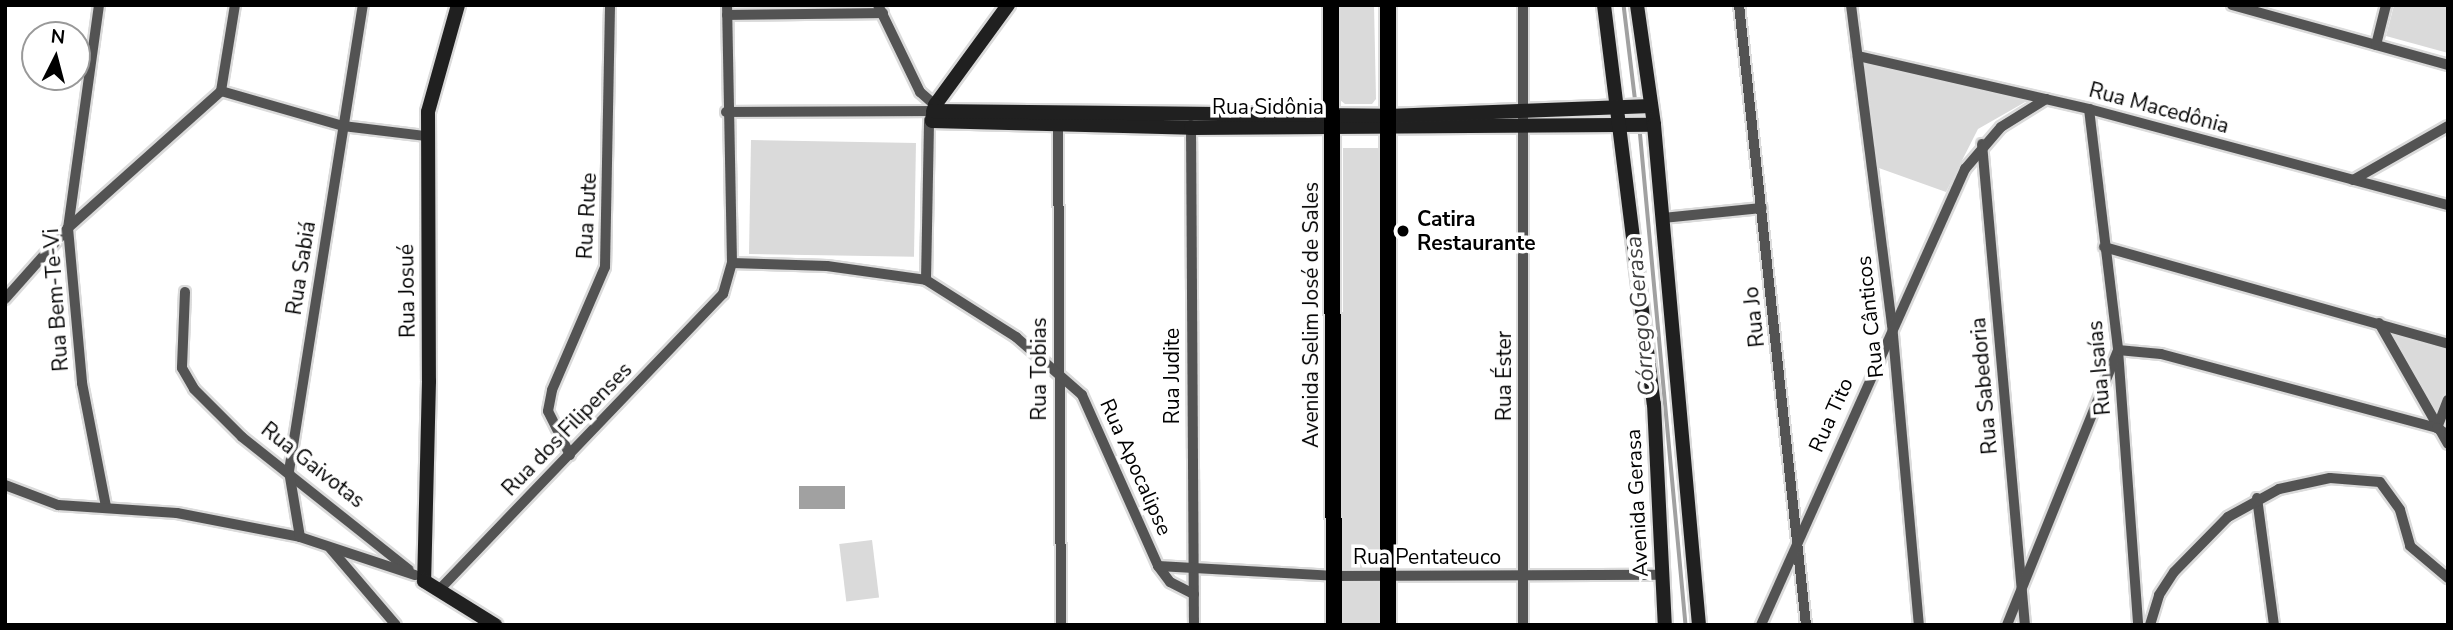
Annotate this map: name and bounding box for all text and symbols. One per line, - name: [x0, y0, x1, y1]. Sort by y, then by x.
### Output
- north arrow: [21, 21, 91, 91]
- text: N: [50, 23, 66, 51]
- street label: Rua Macedônia: [2086, 77, 2232, 139]
- street label: Rua Sidônia: [1212, 94, 1324, 120]
- street label: Rua Rute: [572, 172, 602, 260]
- street label: Avenida Selim José de Sales: [1298, 182, 1324, 448]
- place label: Catira Restaurante: [1417, 206, 1536, 256]
- street label: Rua Sabiá: [281, 219, 321, 317]
- marker: Catira Restaurante: [1395, 223, 1411, 239]
- street label: Rua Bem-Te-Vi: [38, 228, 74, 372]
- water label: Córrego Gerasa: [1620, 235, 1662, 397]
- street label: Rua Josué: [394, 244, 420, 338]
- street label: Rua Cânticos: [1851, 255, 1889, 379]
- street label: Rua Jo: [1738, 285, 1770, 349]
- street label: Rua Tobias: [1026, 317, 1052, 421]
- street label: Rua Sabedoria: [1965, 317, 2003, 455]
- street label: Rua Isaías: [2082, 320, 2116, 416]
- street label: Rua Judite: [1159, 328, 1185, 424]
- street label: Rua Éster: [1491, 331, 1517, 421]
- street label: Rua dos Filipenses: [497, 357, 637, 501]
- street label: Rua Tito: [1803, 374, 1859, 456]
- street label: Rua Apocalipse: [1095, 395, 1177, 539]
- street label: Rua Gaivotas: [256, 417, 370, 513]
- street label: Avenida Gerasa: [1621, 428, 1653, 578]
- street label: Rua Pentateuco: [1353, 544, 1501, 570]

